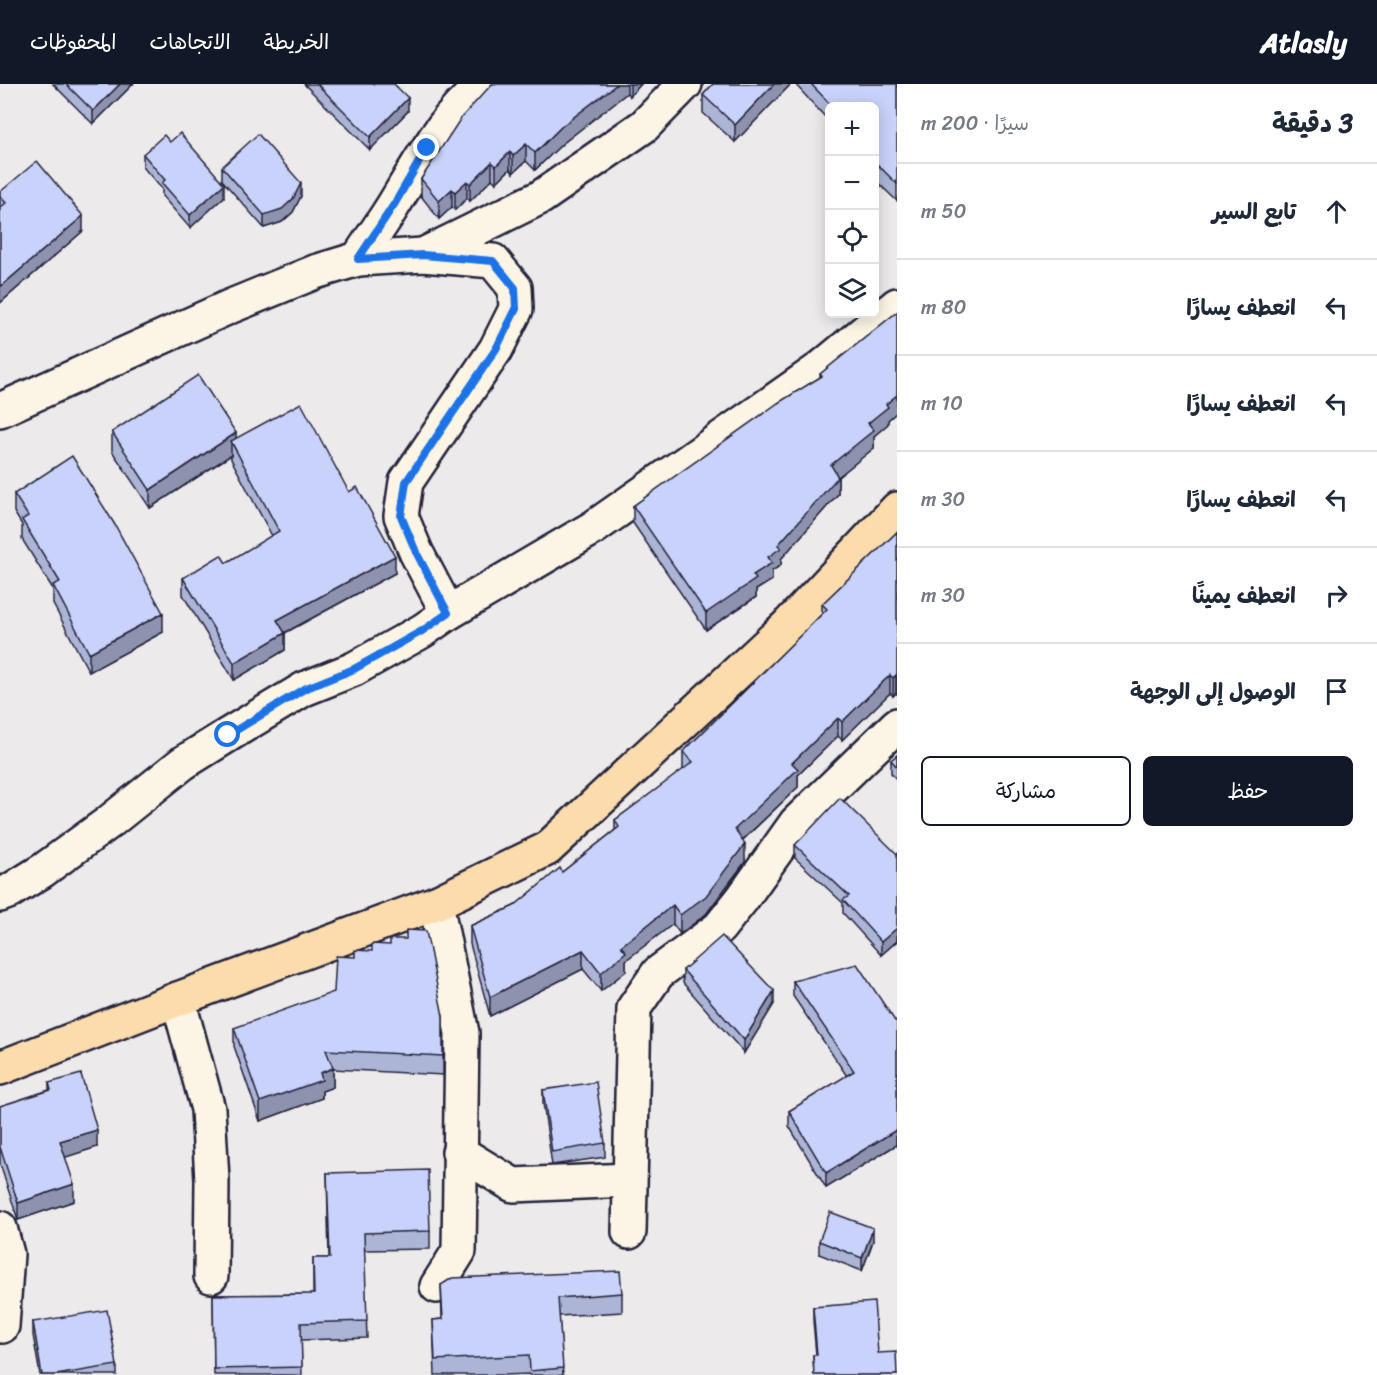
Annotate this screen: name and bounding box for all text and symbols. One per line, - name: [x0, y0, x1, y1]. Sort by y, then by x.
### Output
- text: Atlasly: [1260, 18, 1347, 67]
- text: المحفوظات: [30, 23, 116, 61]
- text: الاتجاهات: [149, 23, 231, 61]
- text: الخريطة: [264, 23, 329, 61]
- text: 3 دقيقة: [1272, 100, 1353, 146]
- map controls: [825, 102, 879, 318]
- button: +: [825, 102, 879, 156]
- text: سيرًا · 200 m: [921, 106, 1029, 141]
- route end: [413, 134, 439, 160]
- button: −: [825, 156, 879, 210]
- text: تابع السير: [1212, 192, 1296, 231]
- text: 50 m: [921, 194, 966, 229]
- icon: ahead: [1320, 195, 1353, 228]
- button: locate: [825, 210, 879, 264]
- button: layers: [825, 264, 879, 318]
- text: انعطف يسارًا: [1186, 288, 1296, 327]
- text: 80 m: [921, 290, 966, 325]
- icon: left: [1320, 291, 1353, 324]
- text: انعطف يسارًا: [1186, 384, 1296, 423]
- text: 10 m: [921, 386, 963, 421]
- icon: left: [1320, 387, 1353, 420]
- text: انعطف يسارًا: [1186, 480, 1296, 519]
- text: 30 m: [921, 482, 965, 517]
- icon: left: [1320, 483, 1353, 516]
- text: انعطف يمينًا: [1192, 576, 1296, 615]
- text: 30 m: [921, 578, 965, 613]
- icon: right: [1320, 579, 1353, 612]
- text: الوصول إلى الوجهة: [1130, 672, 1296, 711]
- icon: arrive: [1320, 675, 1353, 708]
- route start: [214, 721, 240, 747]
- button: مشاركة: [921, 756, 1131, 826]
- button: حفظ: [1143, 756, 1353, 826]

